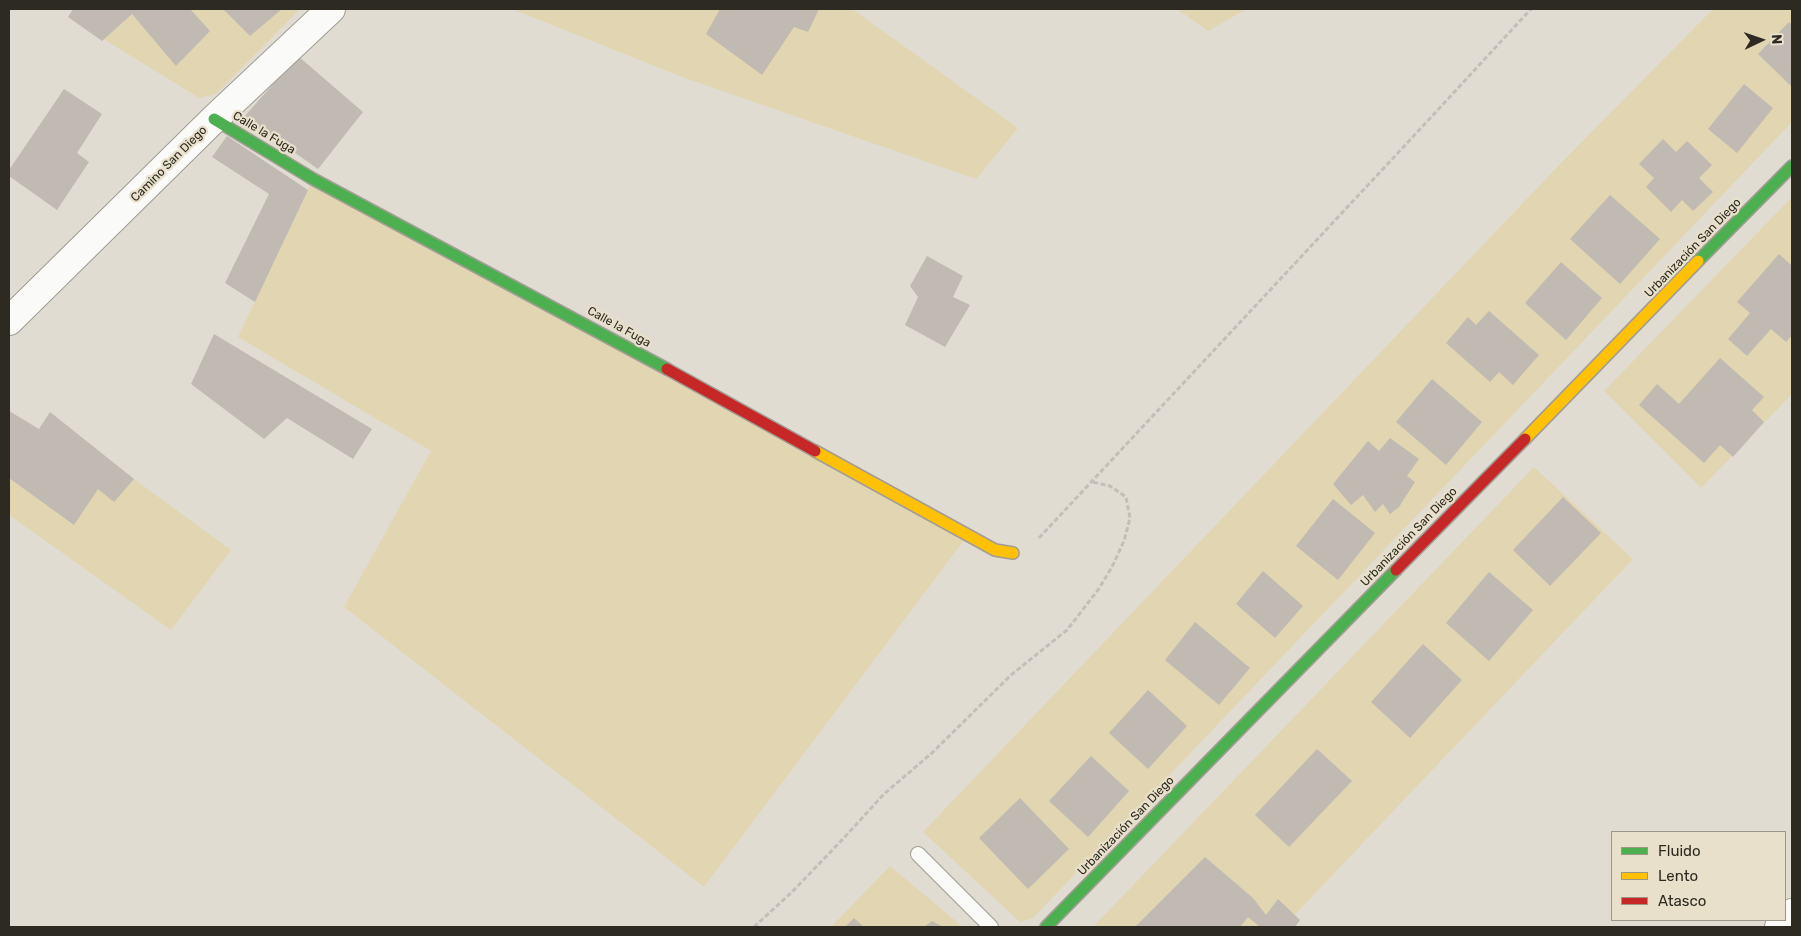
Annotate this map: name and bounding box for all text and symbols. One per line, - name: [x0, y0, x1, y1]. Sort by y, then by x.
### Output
- north arrow: [1736, 15, 1786, 65]
- text: N: [1768, 34, 1785, 45]
- street label: Calle la Fuga: [230, 109, 298, 157]
- street label: Camino San Diego: [128, 123, 210, 205]
- street label: Urbanización San Diego: [1642, 195, 1744, 301]
- street label: Calle la Fuga: [585, 304, 653, 350]
- street label: Urbanización San Diego: [1358, 484, 1460, 590]
- street label: Urbanización San Diego: [1075, 773, 1177, 879]
- legend: [1611, 831, 1786, 921]
- text: Fluido: [1658, 842, 1701, 860]
- text: Lento: [1658, 867, 1698, 885]
- text: Atasco: [1658, 892, 1706, 910]

